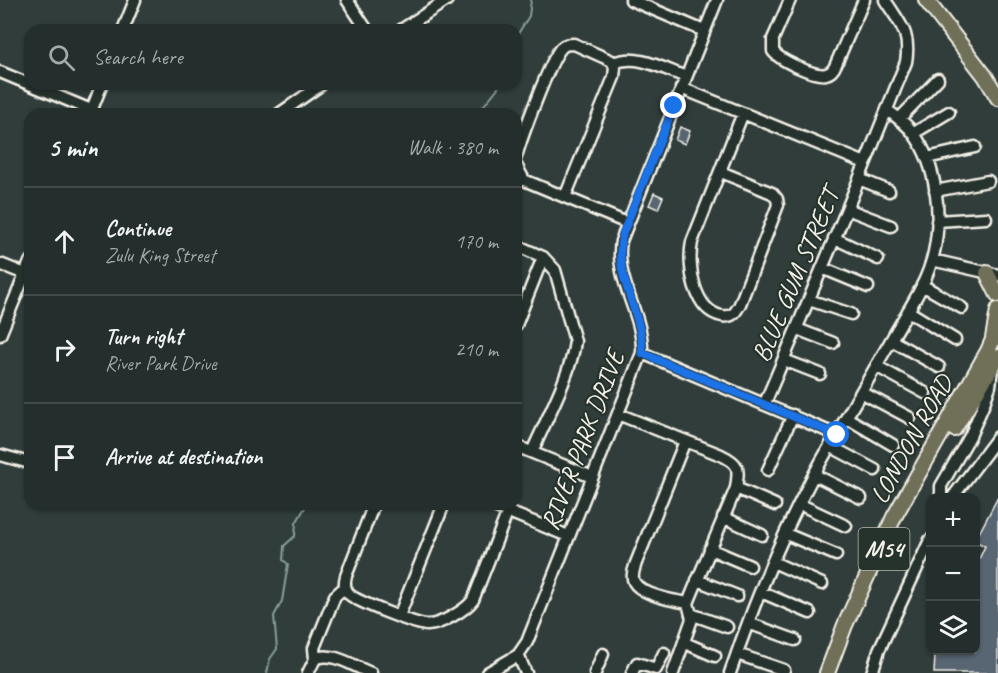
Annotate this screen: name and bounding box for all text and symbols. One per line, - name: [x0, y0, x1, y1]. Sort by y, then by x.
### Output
- search box: [24, 24, 522, 90]
- icon: search: [45, 41, 78, 74]
- text: Search here: [93, 43, 183, 71]
- route end: [660, 92, 686, 118]
- text: 5 min: [48, 131, 97, 164]
- text: Walk · 380 m: [408, 135, 498, 160]
- street label: BLUE GUM STREET: [744, 178, 849, 367]
- text: Continue: [105, 215, 171, 243]
- icon: ahead: [48, 225, 81, 258]
- text: 170 m: [455, 229, 498, 254]
- text: Zulu King Street: [105, 243, 215, 268]
- text: Turn right: [105, 323, 182, 351]
- icon: right: [48, 333, 81, 366]
- text: 210 m: [455, 337, 498, 362]
- street label: RIVER PARK DRIVE: [533, 342, 633, 535]
- text: River Park Drive: [105, 351, 216, 376]
- street label: LONDON ROAD: [863, 367, 962, 509]
- route start: [823, 421, 849, 447]
- icon: arrive: [48, 441, 81, 474]
- text: Arrive at destination: [105, 443, 262, 471]
- map controls: [926, 493, 980, 655]
- button: +: [926, 493, 980, 547]
- road number: M54: [858, 528, 910, 570]
- button: −: [926, 547, 980, 601]
- button: layers: [926, 601, 980, 655]

